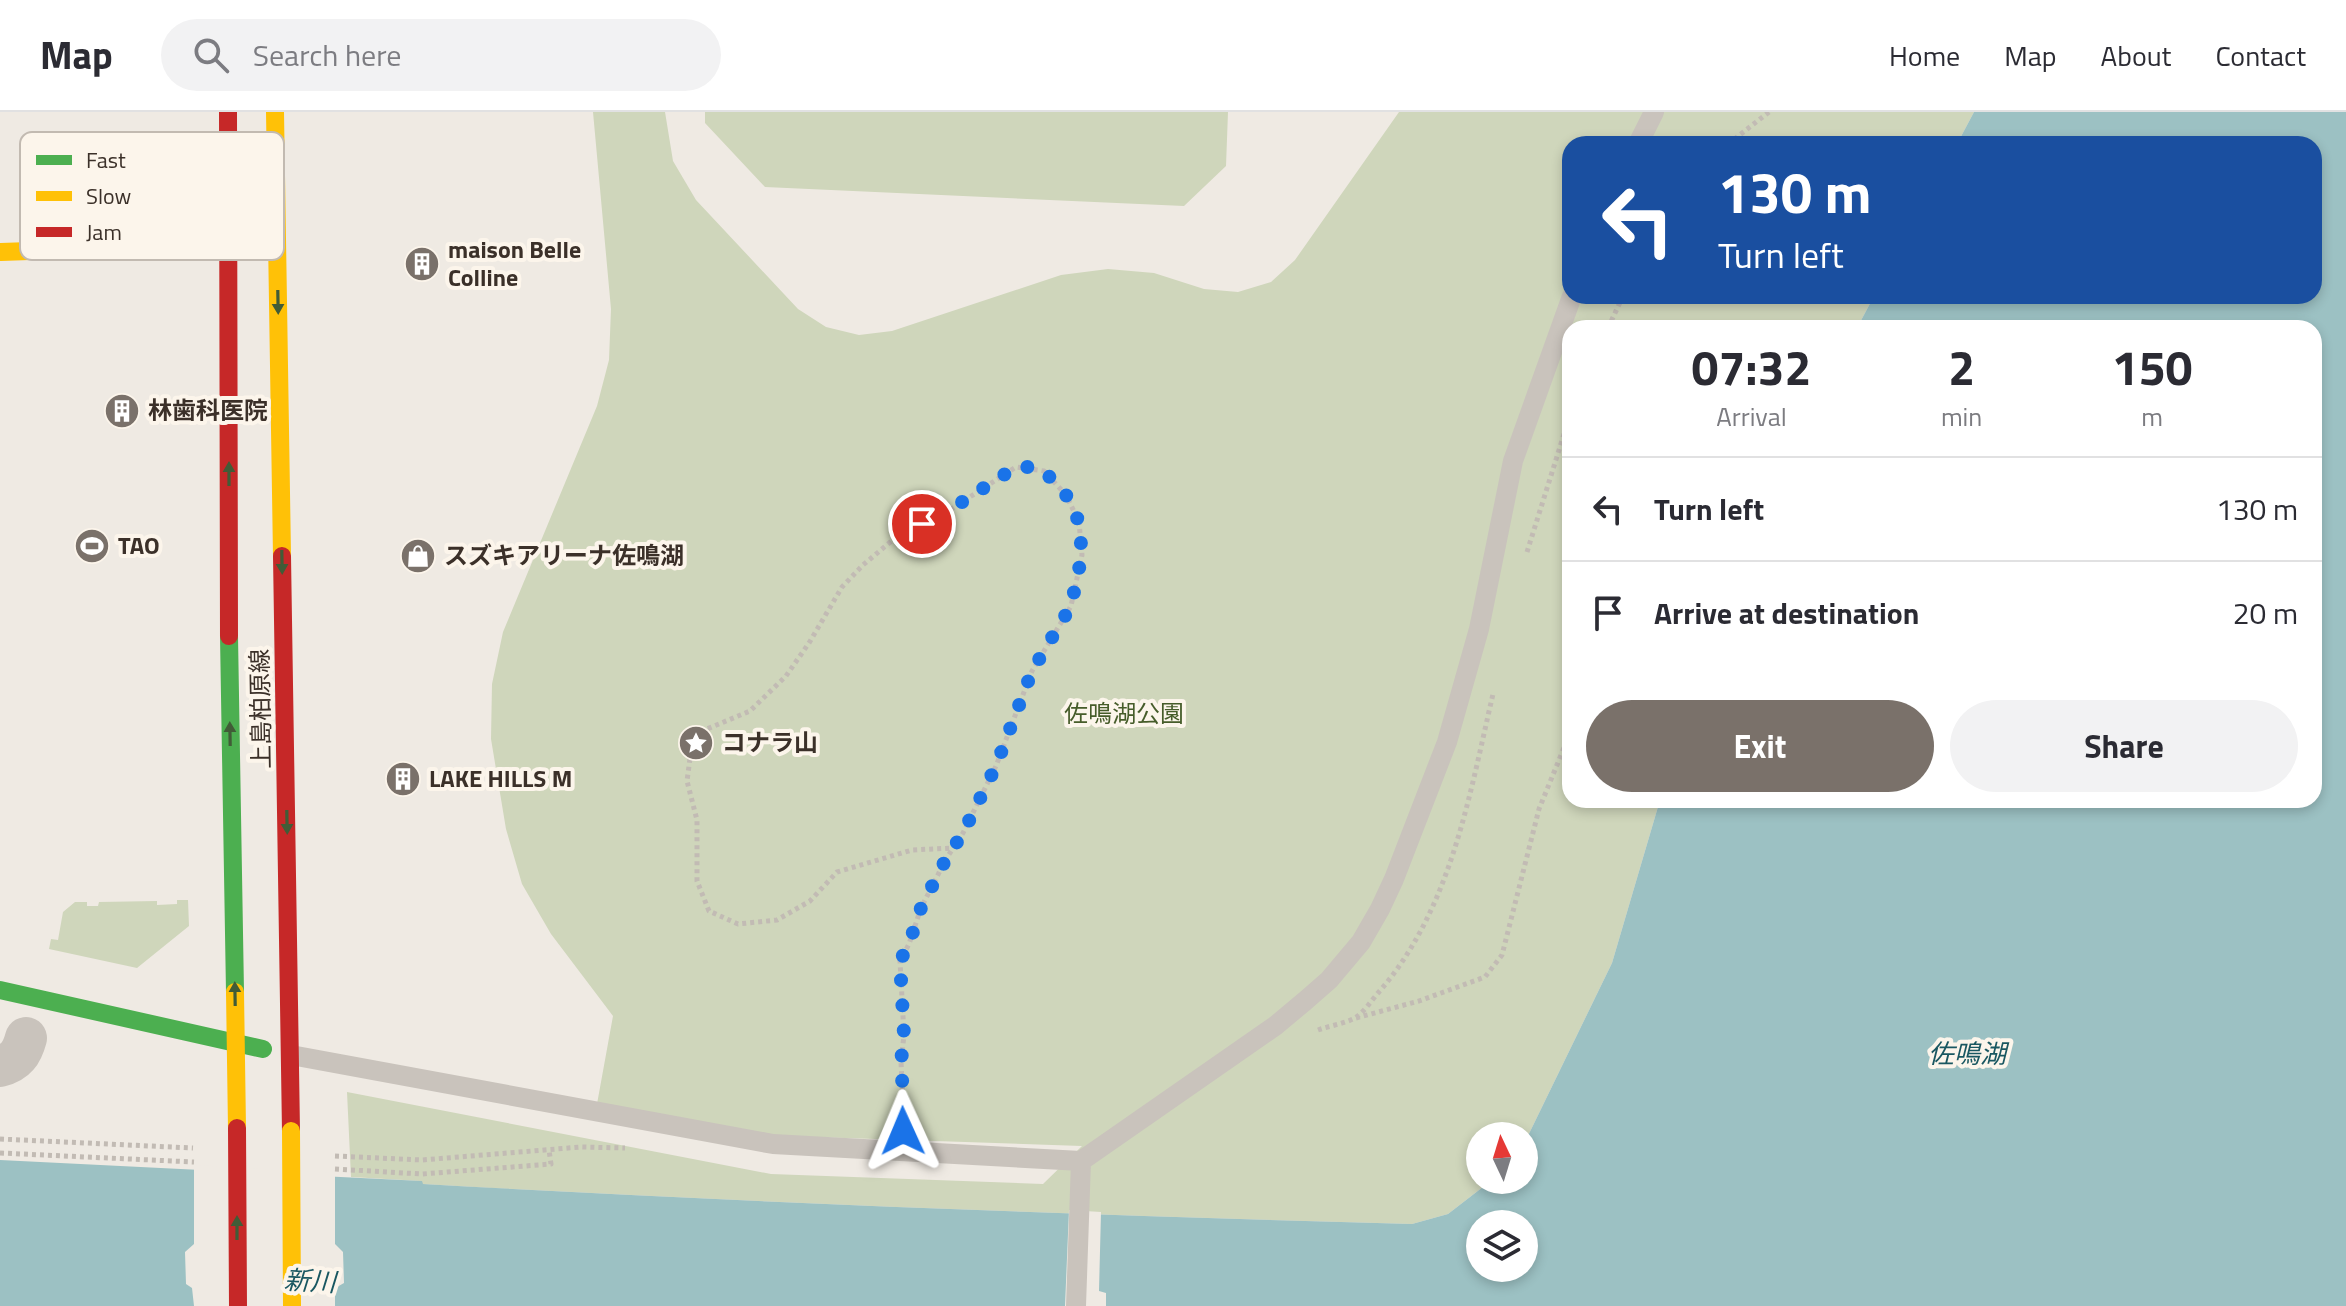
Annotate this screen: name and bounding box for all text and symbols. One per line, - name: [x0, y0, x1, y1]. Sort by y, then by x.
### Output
- search box: [161, 19, 721, 91]
- text: Map: [40, 26, 113, 84]
- text: Search here: [253, 32, 402, 78]
- icon: search: [189, 33, 233, 77]
- text: Home: [1889, 34, 1960, 77]
- text: Map: [2004, 34, 2057, 77]
- text: About: [2101, 34, 2171, 77]
- text: Contact: [2215, 34, 2306, 77]
- legend: [20, 132, 284, 260]
- text: Fast: [86, 143, 126, 177]
- text: 130 m: [1718, 150, 1871, 235]
- icon: left: [1586, 168, 1690, 272]
- text: Slow: [86, 179, 132, 213]
- text: Jam: [86, 215, 122, 249]
- text: Turn left: [1718, 227, 1844, 282]
- place label: maison Belle Colline: [448, 231, 581, 295]
- building icon: maison Belle Colline: [403, 245, 441, 283]
- one-way arrow: [272, 290, 284, 315]
- text: 07:32: [1692, 331, 1811, 404]
- text: 2: [1948, 331, 1975, 404]
- text: 150: [2112, 331, 2192, 404]
- building icon: 林歯科医院: [103, 392, 141, 430]
- place label: 林歯科医院: [148, 392, 268, 428]
- text: Arrival: [1716, 397, 1787, 436]
- text: min: [1941, 397, 1982, 436]
- text: m: [2141, 397, 2163, 436]
- one-way arrow: [223, 461, 235, 486]
- text: Turn left: [1654, 486, 1764, 532]
- text: 130 m: [2216, 486, 2298, 532]
- icon: left: [1586, 487, 1630, 531]
- pin: [888, 490, 956, 558]
- icon: arrive: [900, 502, 944, 546]
- sports icon: TAO: [73, 527, 111, 565]
- place label: TAO: [118, 527, 160, 563]
- shop icon: スズキアリーナ佐鳴湖: [399, 537, 437, 575]
- place label: スズキアリーナ佐鳴湖: [444, 537, 684, 573]
- one-way arrow: [276, 550, 289, 575]
- text: Arrive at destination: [1654, 590, 1919, 636]
- text: 20 m: [2233, 590, 2298, 636]
- icon: arrive: [1586, 591, 1630, 635]
- street label: 上島柏原線: [241, 649, 279, 769]
- park label: 佐鳴湖公園: [1064, 695, 1184, 731]
- button: Exit: [1586, 700, 1934, 792]
- button: Share: [1950, 700, 2298, 792]
- one-way arrow: [224, 721, 236, 746]
- place icon: コナラ山: [677, 724, 715, 762]
- place label: コナラ山: [722, 724, 818, 760]
- building icon: LAKE HILLS M: [384, 760, 422, 798]
- place label: LAKE HILLS M: [429, 760, 572, 796]
- one-way arrow: [281, 810, 293, 835]
- one-way arrow: [229, 981, 242, 1006]
- water label: 佐鳴湖: [1928, 1034, 2010, 1073]
- position arrow: [861, 1089, 945, 1173]
- north arrow: [1466, 1122, 1538, 1194]
- map controls: [1466, 1122, 1538, 1282]
- button: layers: [1466, 1210, 1538, 1282]
- one-way arrow: [231, 1215, 243, 1240]
- water label: 新川: [283, 1260, 340, 1301]

